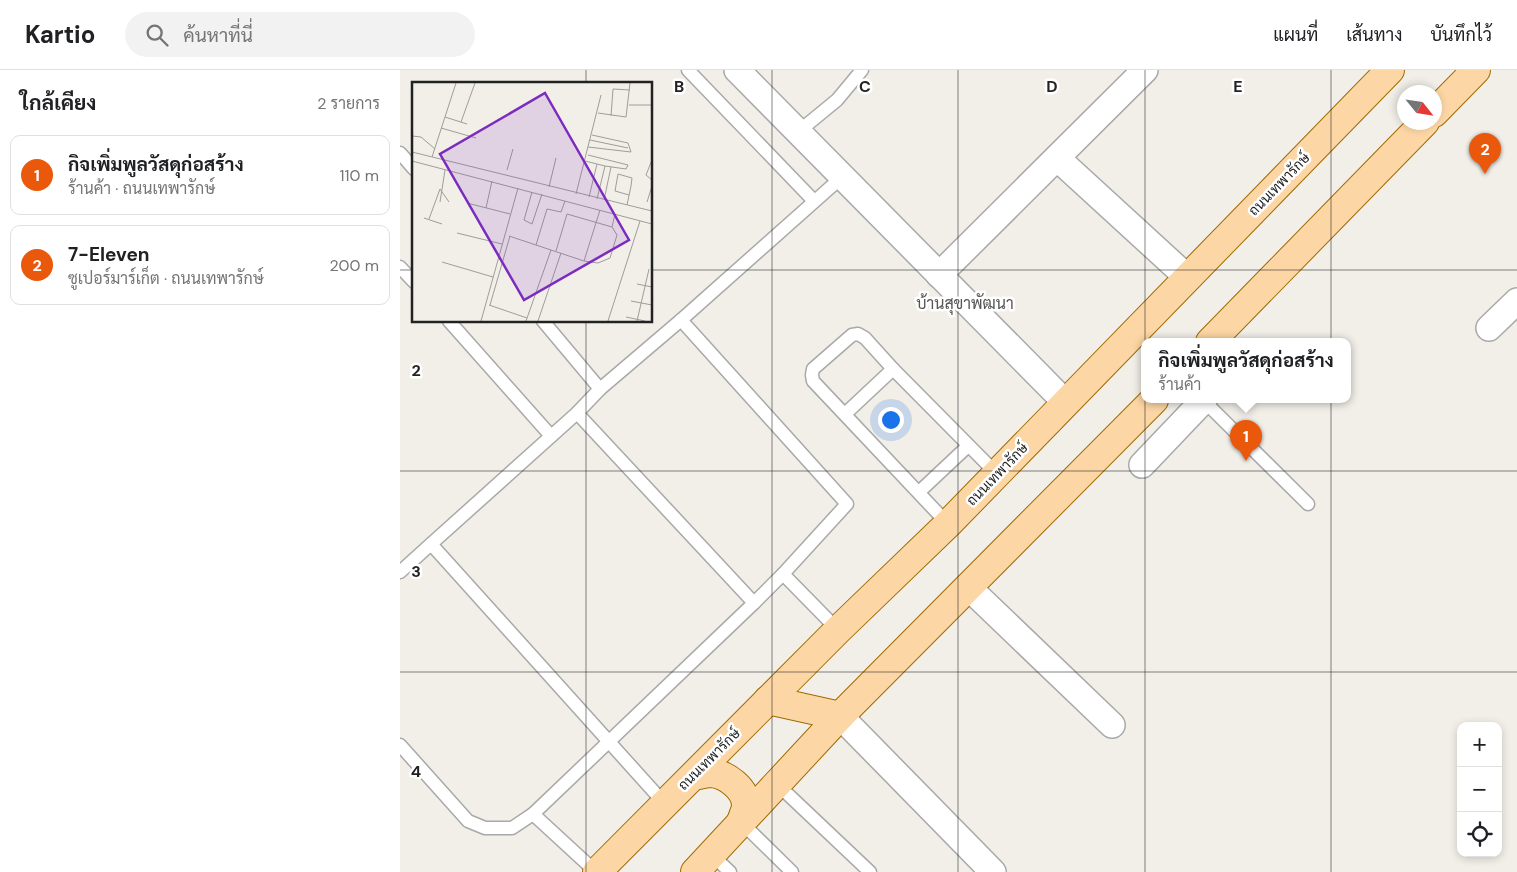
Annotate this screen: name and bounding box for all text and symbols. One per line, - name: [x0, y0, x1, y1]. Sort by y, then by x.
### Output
- search box: [125, 12, 475, 57]
- text: Kartio: [25, 19, 95, 50]
- icon: search: [143, 21, 171, 49]
- text: ค้นหาที่นี่: [183, 23, 253, 48]
- text: แผนที่: [1273, 23, 1318, 47]
- text: เส้นทาง: [1346, 23, 1402, 47]
- text: บันทึกไว้: [1430, 23, 1492, 47]
- text: B: [674, 76, 684, 97]
- text: C: [859, 76, 871, 97]
- text: D: [1046, 76, 1058, 97]
- text: E: [1233, 76, 1243, 97]
- inset map: [412, 82, 652, 322]
- north arrow: [1397, 85, 1442, 130]
- text: ใกล้เคียง: [20, 89, 96, 117]
- text: 2 รายการ: [317, 93, 380, 114]
- pin: 2: [1469, 133, 1501, 174]
- street label: ถนนเทพารักษ์: [1244, 148, 1314, 219]
- text: กิจเพิ่มพูลวัสดุก่อสร้าง: [68, 152, 244, 177]
- text: 1: [34, 165, 40, 186]
- text: 110 m: [340, 165, 379, 186]
- text: ร้านค้า · ถนนเทพารักษ์: [68, 178, 215, 199]
- text: 7-Eleven: [68, 242, 150, 267]
- text: 2: [32, 255, 42, 276]
- text: 200 m: [330, 255, 379, 276]
- text: ซูเปอร์มาร์เก็ต · ถนนเทพารักษ์: [68, 268, 264, 289]
- district label: บ้านสุขาพัฒนา: [916, 293, 1014, 315]
- popup: [1141, 338, 1351, 403]
- text: กิจเพิ่มพูลวัสดุก่อสร้าง: [1158, 348, 1334, 373]
- text: 2: [411, 360, 421, 381]
- text: ร้านค้า: [1158, 374, 1201, 395]
- your location: [878, 407, 904, 433]
- pin: 1: [1230, 420, 1262, 461]
- street label: ถนนเทพารักษ์: [962, 438, 1032, 509]
- text: 3: [411, 561, 421, 582]
- map controls: [1457, 722, 1502, 857]
- button: +: [1457, 722, 1502, 767]
- street label: ถนนเทพารักษ์: [674, 724, 744, 794]
- text: 4: [411, 761, 421, 782]
- button: −: [1457, 767, 1502, 812]
- button: locate: [1457, 812, 1502, 857]

